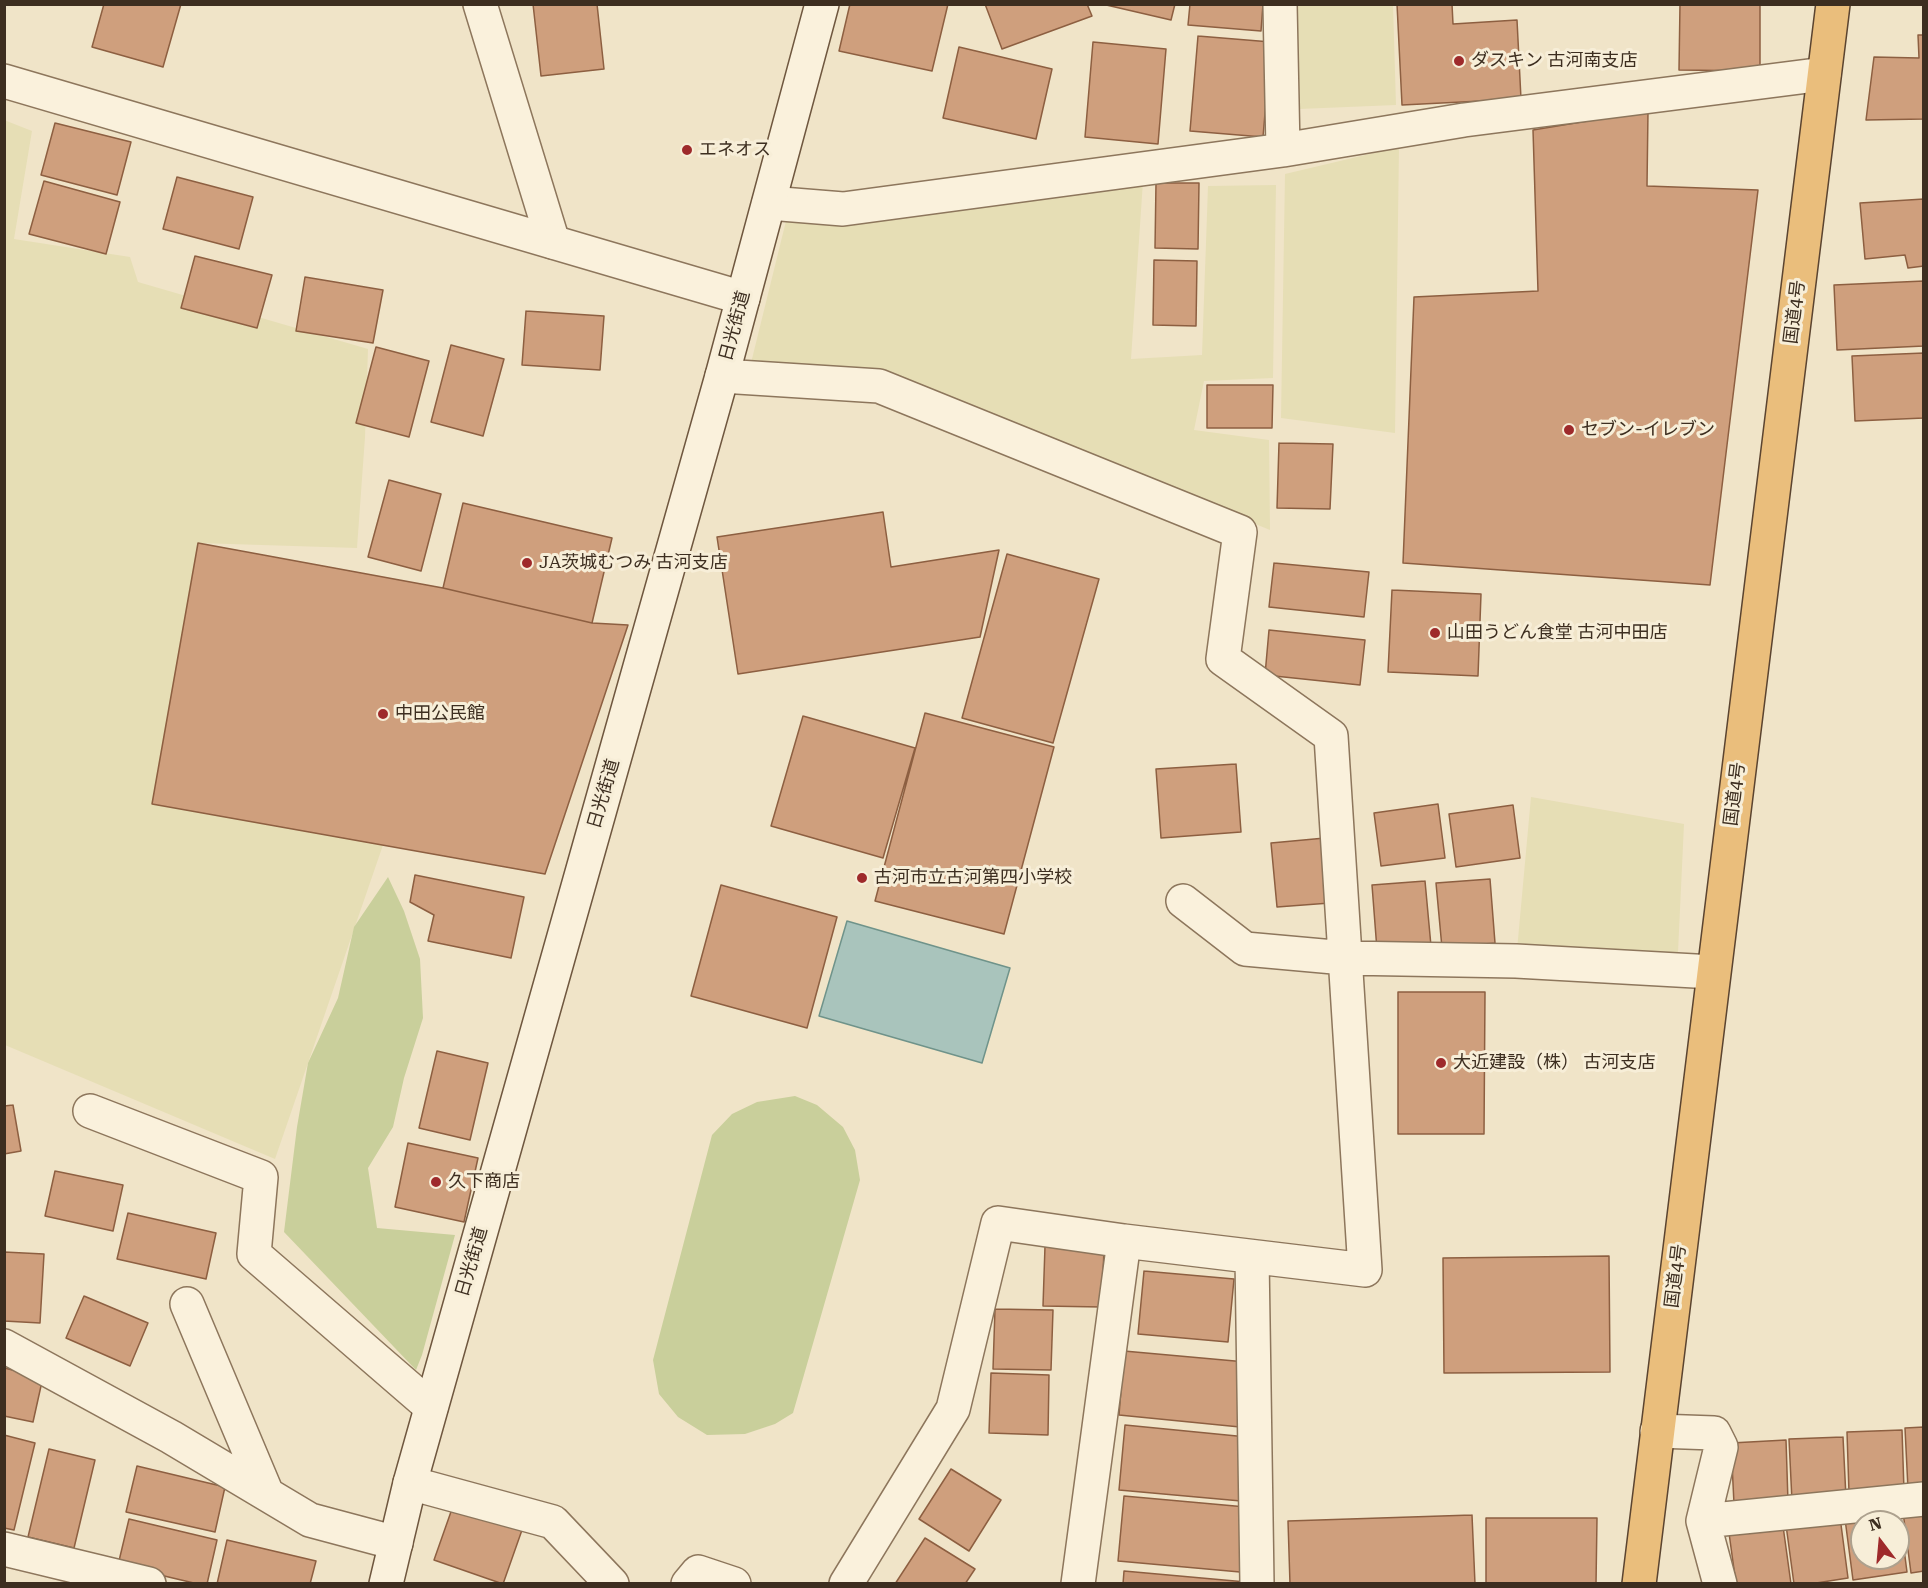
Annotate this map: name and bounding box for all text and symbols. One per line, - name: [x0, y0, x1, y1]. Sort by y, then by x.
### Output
- place label: ダスキン 古河南支店: [1471, 50, 1638, 72]
- marker: ダスキン 古河南支店: [1452, 54, 1466, 68]
- place label: エネオス: [699, 139, 771, 161]
- marker: エネオス: [680, 143, 694, 157]
- street label: 国道4号: [1780, 279, 1810, 345]
- street label: 日光街道: [715, 288, 755, 364]
- place label: セブン-イレブン: [1581, 419, 1715, 441]
- marker: セブン-イレブン: [1562, 423, 1576, 437]
- place label: JA茨城むつみ 古河支店: [539, 552, 728, 574]
- marker: JA茨城むつみ 古河支店: [520, 556, 534, 570]
- place label: 山田うどん食堂 古河中田店: [1447, 622, 1668, 644]
- marker: 山田うどん食堂 古河中田店: [1428, 626, 1442, 640]
- place label: 中田公民館: [395, 703, 485, 725]
- marker: 中田公民館: [376, 707, 390, 721]
- street label: 日光街道: [584, 756, 624, 832]
- street label: 国道4号: [1720, 761, 1750, 827]
- place label: 古河市立古河第四小学校: [874, 867, 1072, 889]
- marker: 古河市立古河第四小学校: [855, 871, 869, 885]
- place label: 大近建設（株） 古河支店: [1453, 1052, 1656, 1074]
- marker: 大近建設（株） 古河支店: [1434, 1056, 1448, 1070]
- place label: 久下商店: [448, 1171, 520, 1193]
- marker: 久下商店: [429, 1175, 443, 1189]
- street label: 日光街道: [452, 1224, 492, 1300]
- street label: 国道4号: [1661, 1243, 1691, 1309]
- north arrow: [1850, 1510, 1910, 1570]
- text: N: [1867, 1513, 1884, 1535]

